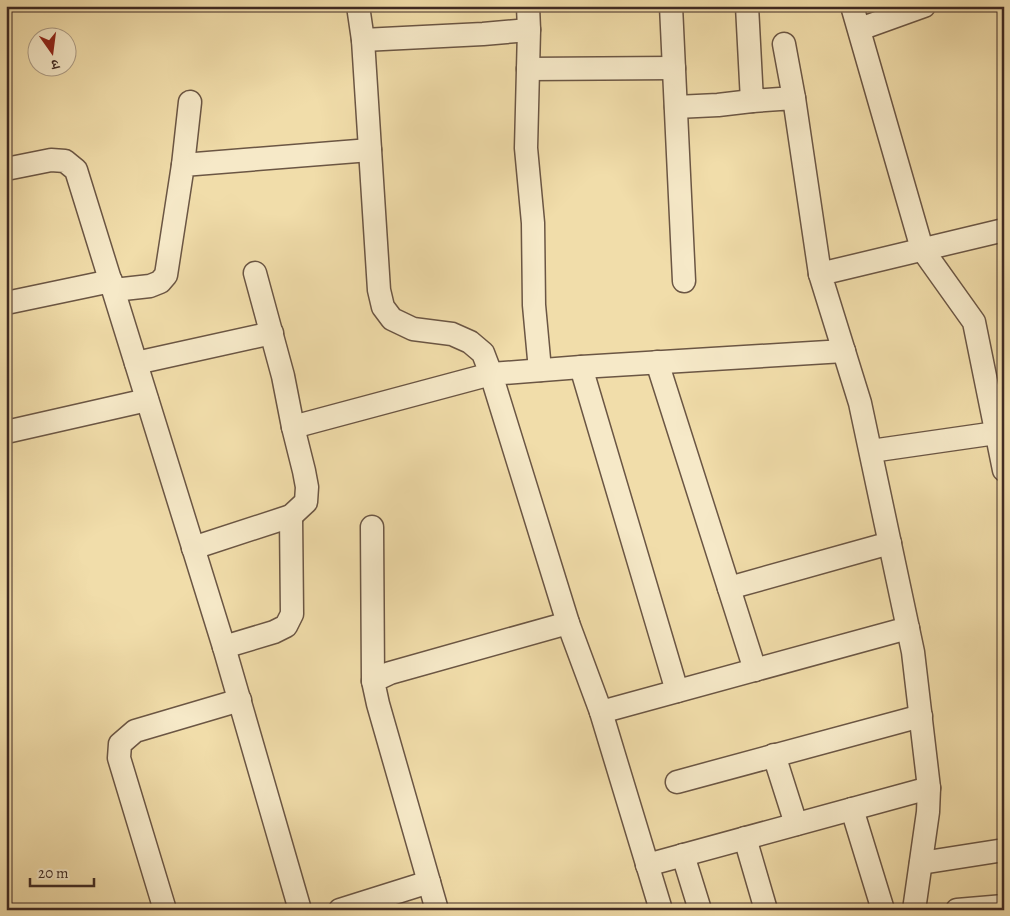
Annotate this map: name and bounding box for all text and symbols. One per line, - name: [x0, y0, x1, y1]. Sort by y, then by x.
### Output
- north arrow: [28, 28, 78, 78]
- text: उ: [48, 54, 62, 74]
- scale bar: [30, 856, 94, 888]
- text: 20 m: [38, 863, 69, 883]

